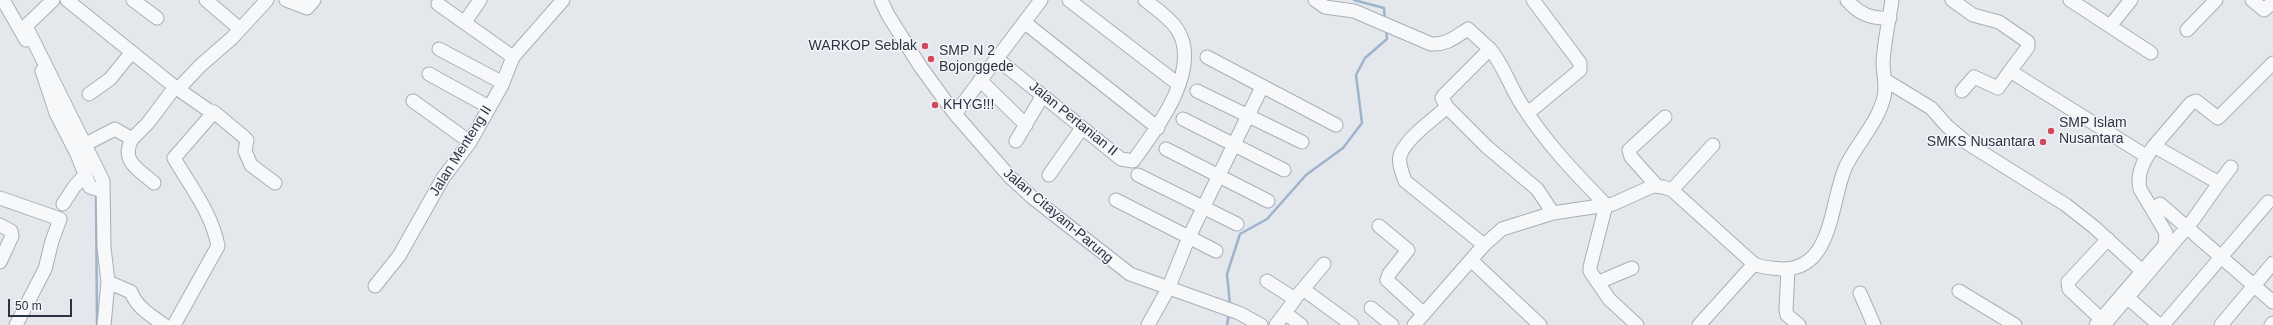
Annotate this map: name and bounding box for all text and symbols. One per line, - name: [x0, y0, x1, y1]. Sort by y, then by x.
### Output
- place label: WARKOP Seblak: [809, 38, 917, 54]
- marker: WARKOP Seblak: [920, 41, 930, 51]
- place label: SMP N 2 Bojonggede: [939, 43, 1014, 76]
- marker: SMP N 2 Bojonggede: [926, 54, 936, 64]
- street label: Jalan Pertanian II: [1025, 78, 1121, 160]
- place label: KHYG!!!: [943, 97, 994, 113]
- marker: KHYG!!!: [930, 100, 940, 110]
- street label: Jalan Menteng II: [426, 103, 496, 199]
- place label: SMP Islam Nusantara: [2059, 115, 2127, 148]
- marker: SMP Islam Nusantara: [2046, 126, 2056, 136]
- place label: SMKS Nusantara: [1927, 134, 2035, 150]
- marker: SMKS Nusantara: [2038, 137, 2048, 147]
- street label: Jalan Citayam-Parung: [1000, 165, 1116, 267]
- scale bar: [10, 291, 74, 317]
- text: 50 m: [15, 299, 42, 313]

